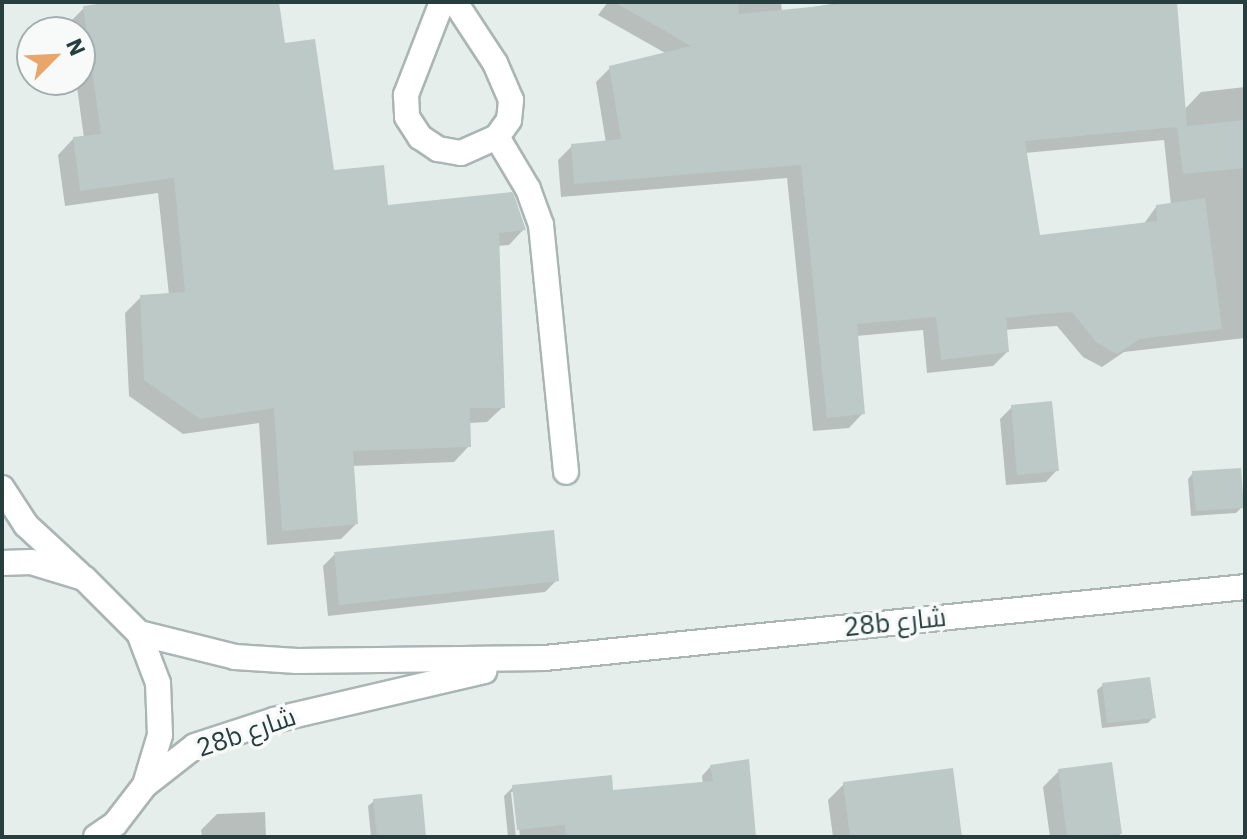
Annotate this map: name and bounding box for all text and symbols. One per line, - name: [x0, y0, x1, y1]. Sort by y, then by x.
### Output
- north arrow: [16, 16, 96, 96]
- text: N: [60, 34, 93, 60]
- street label: 28b شارع: [842, 601, 948, 643]
- street label: 28b شارع: [192, 701, 300, 763]

